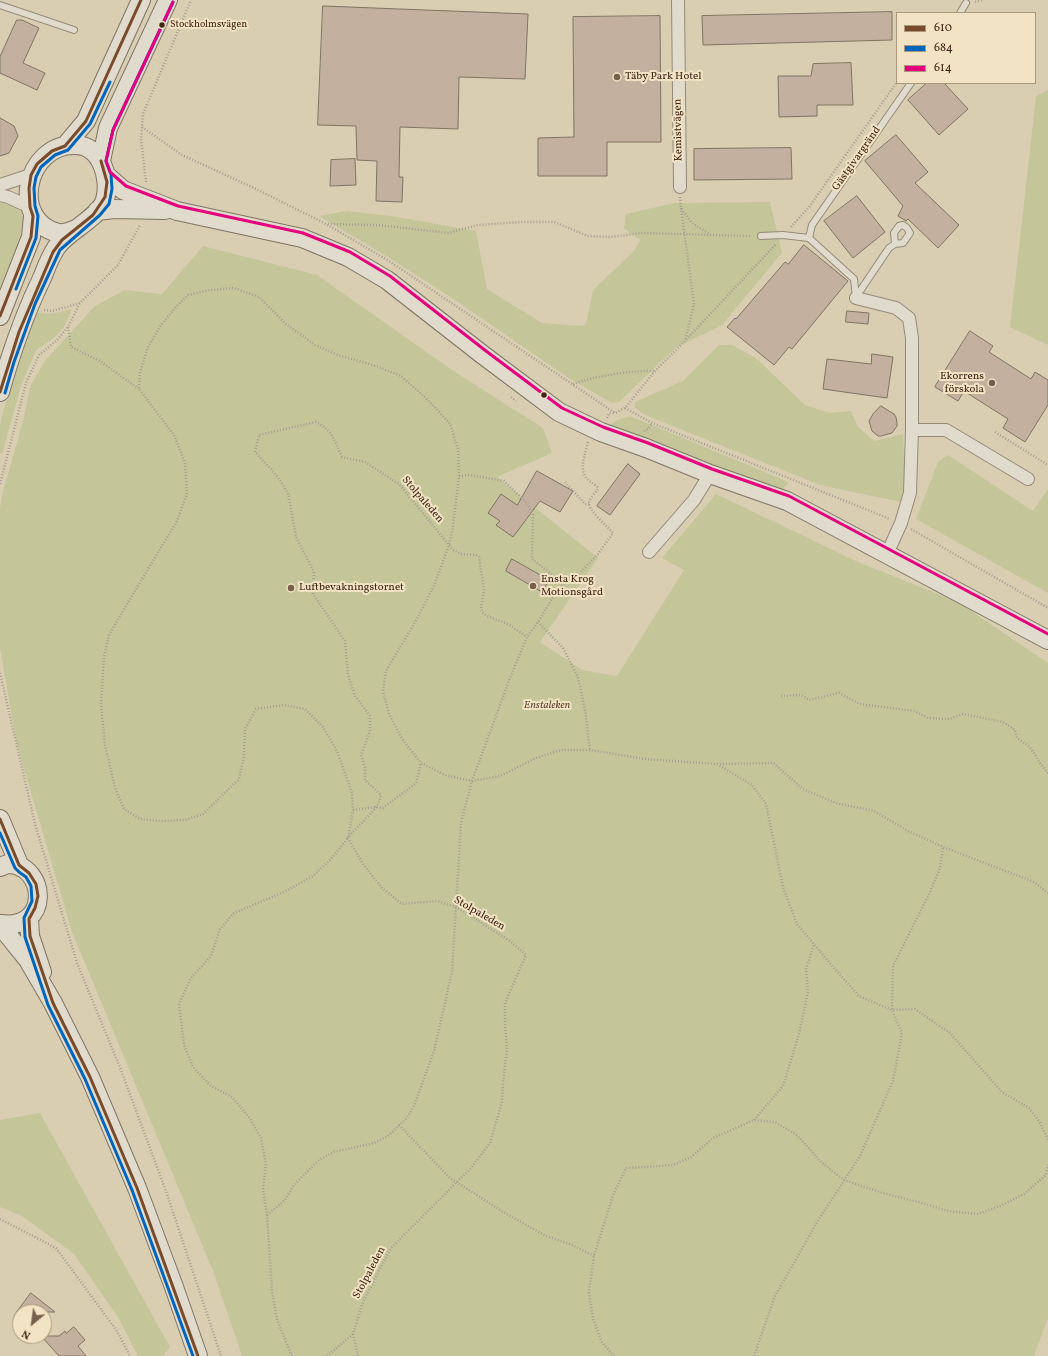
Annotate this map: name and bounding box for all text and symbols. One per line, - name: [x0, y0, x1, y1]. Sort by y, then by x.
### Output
- legend: [896, 12, 1036, 84]
- place label: Stockholmsvägen: [170, 19, 247, 31]
- marker: Stockholmsvägen: [157, 20, 167, 30]
- text: 610: [934, 20, 952, 36]
- text: 684: [934, 40, 953, 56]
- text: 614: [934, 60, 952, 76]
- place label: Täby Park Hotel: [625, 70, 701, 84]
- marker: Täby Park Hotel: [612, 72, 622, 82]
- street label: Kemistvägen: [672, 99, 686, 161]
- street label: Gästgivargränd: [830, 124, 884, 194]
- place label: Ekorrens förskola: [940, 370, 984, 396]
- marker: Ekorrens förskola: [987, 378, 997, 388]
- unlabelled marker: [539, 390, 549, 400]
- street label: Stolpaleden: [398, 474, 446, 526]
- place label: Ensta Krog Motionsgård: [541, 573, 603, 599]
- place label: Luftbevakningstornet: [299, 581, 404, 595]
- marker: Ensta Krog Motionsgård: [528, 581, 538, 591]
- marker: Luftbevakningstornet: [286, 583, 296, 593]
- park label: Enstaleken: [524, 699, 570, 713]
- street label: Stolpaleden: [451, 894, 507, 934]
- street label: Stolpaleden: [351, 1245, 389, 1301]
- north arrow: [12, 1304, 52, 1344]
- text: N: [19, 1326, 34, 1343]

